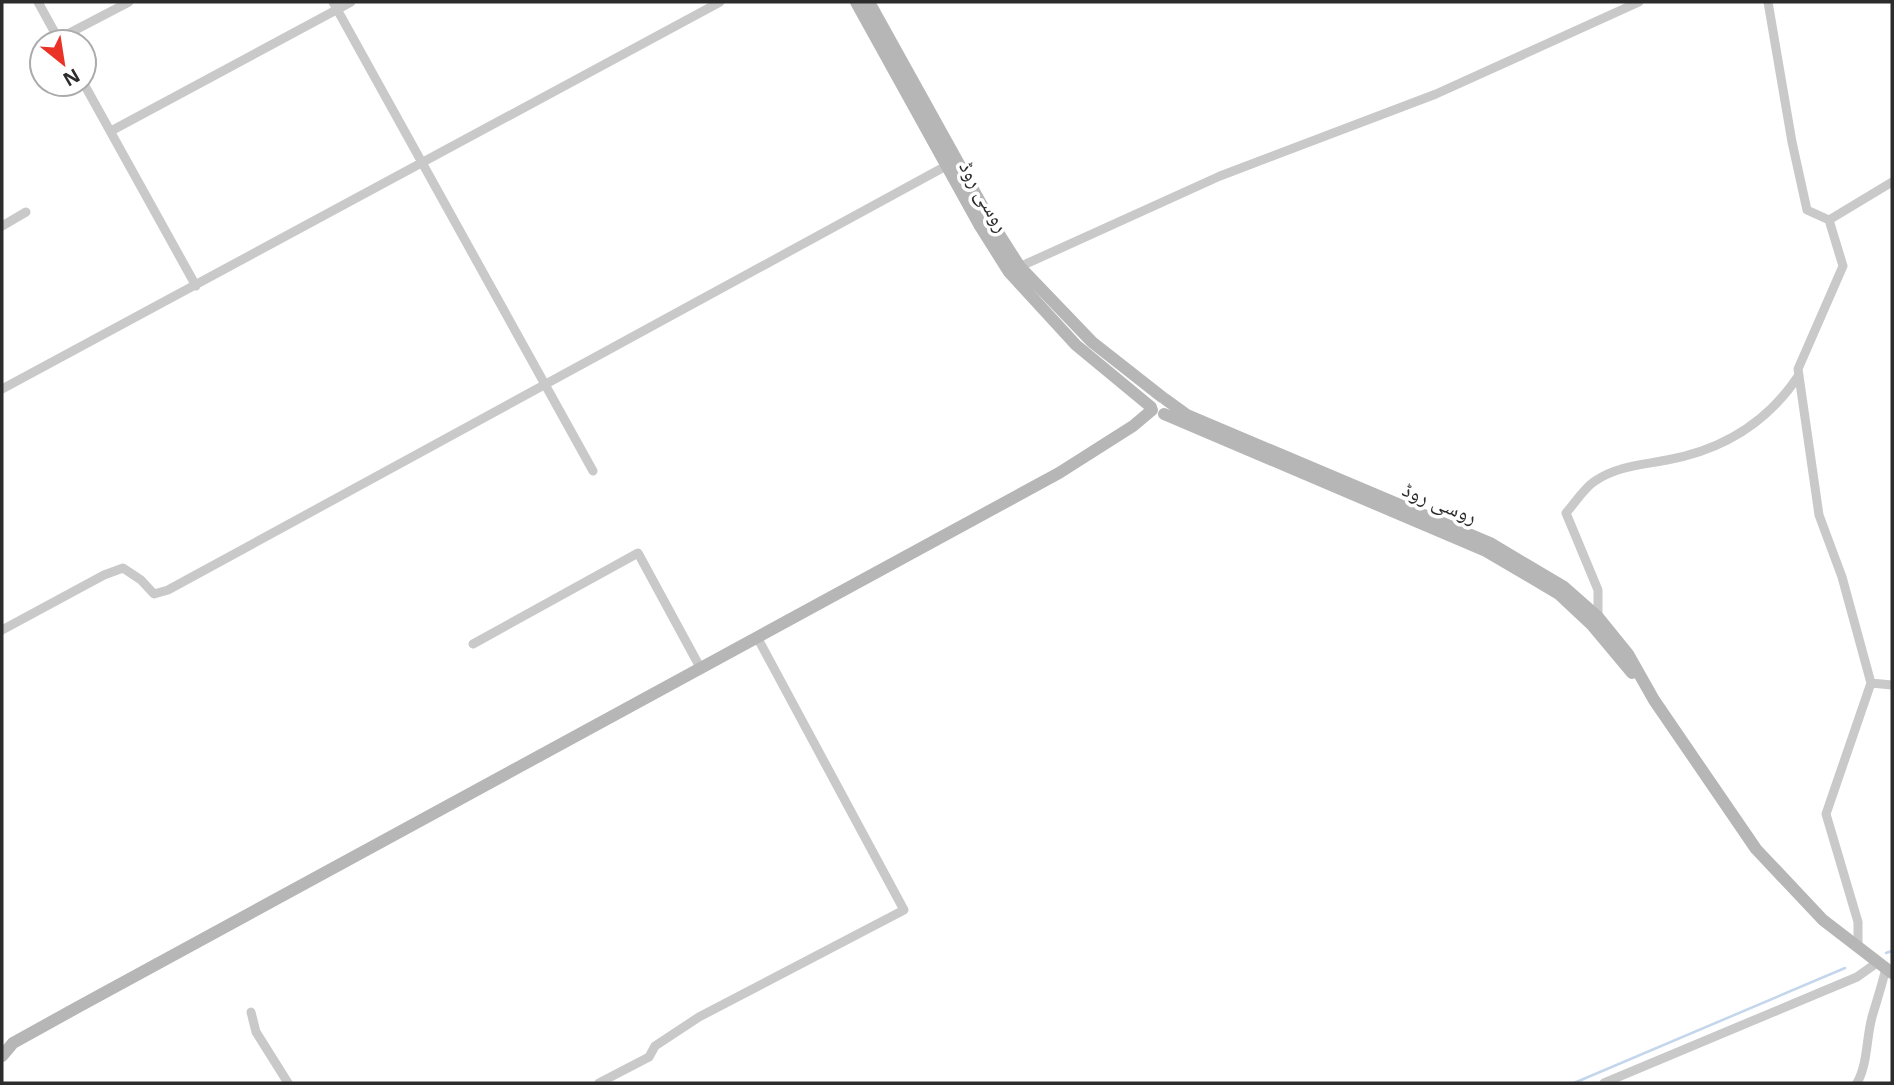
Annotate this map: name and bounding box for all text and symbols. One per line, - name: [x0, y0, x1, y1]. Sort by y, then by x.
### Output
- north arrow: [28, 28, 98, 98]
- text: N: [58, 63, 85, 93]
- street label: روسی روڈ: [953, 155, 1017, 237]
- street label: روسی روڈ: [1398, 474, 1482, 530]

